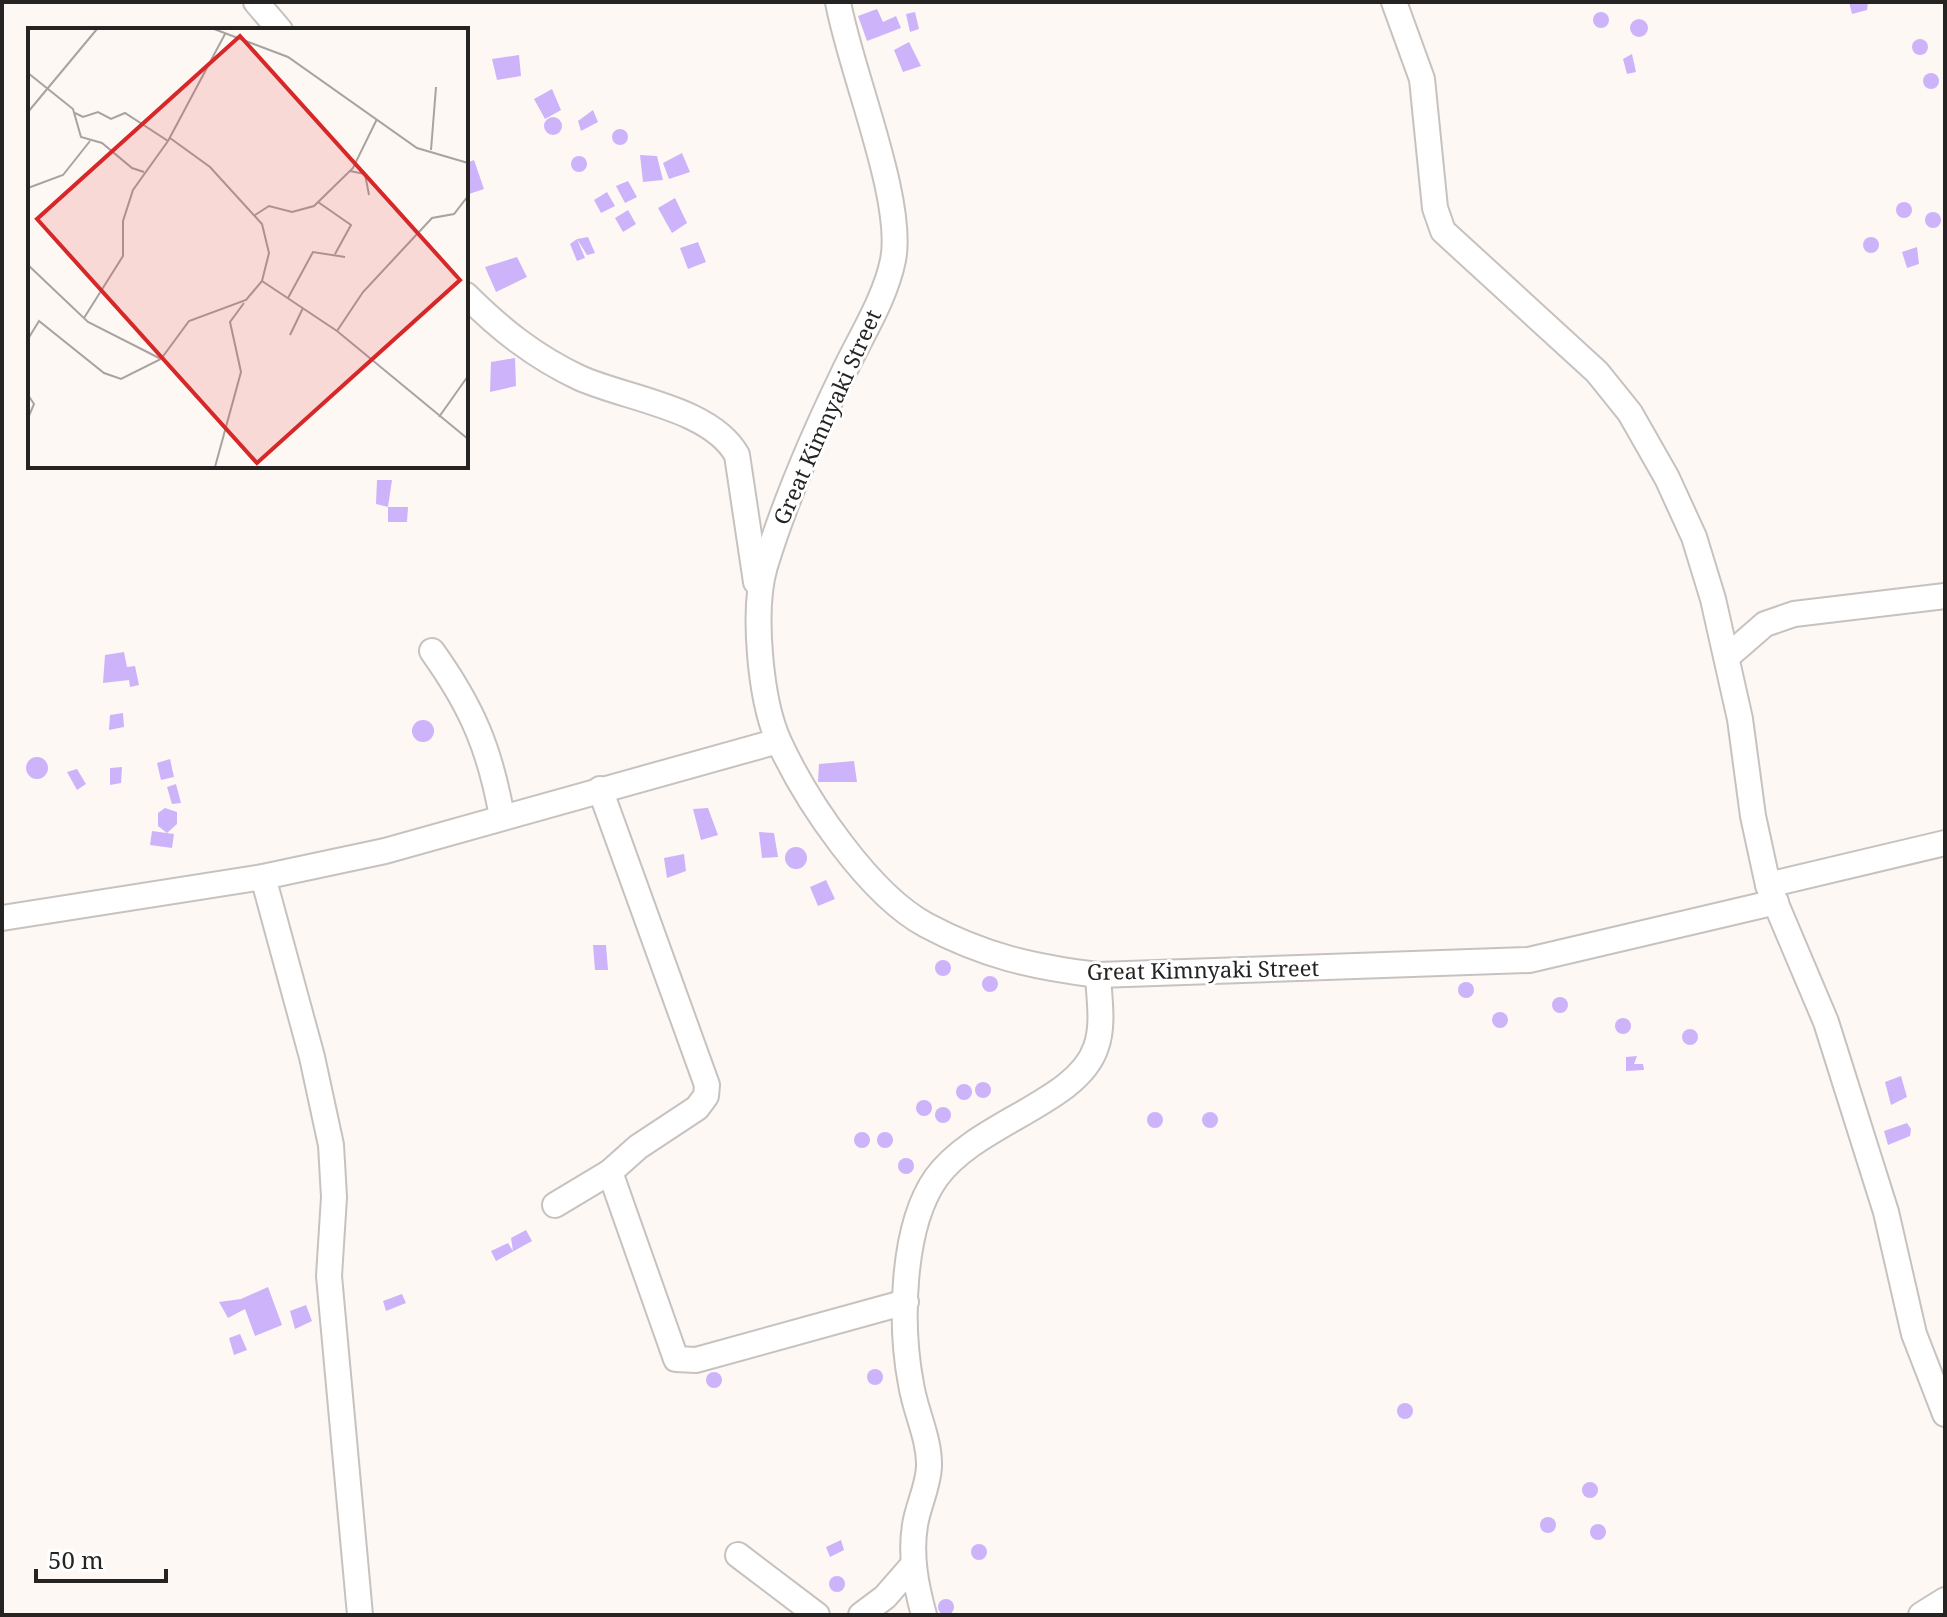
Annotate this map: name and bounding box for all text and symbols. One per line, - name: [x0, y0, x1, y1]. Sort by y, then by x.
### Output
- inset map: [28, 28, 468, 468]
- street label: Great Kimnyaki Street: [765, 304, 887, 529]
- street label: Great Kimnyaki Street: [1086, 952, 1320, 986]
- scale bar: [36, 1533, 166, 1583]
- text: 50 m: [48, 1543, 104, 1576]

